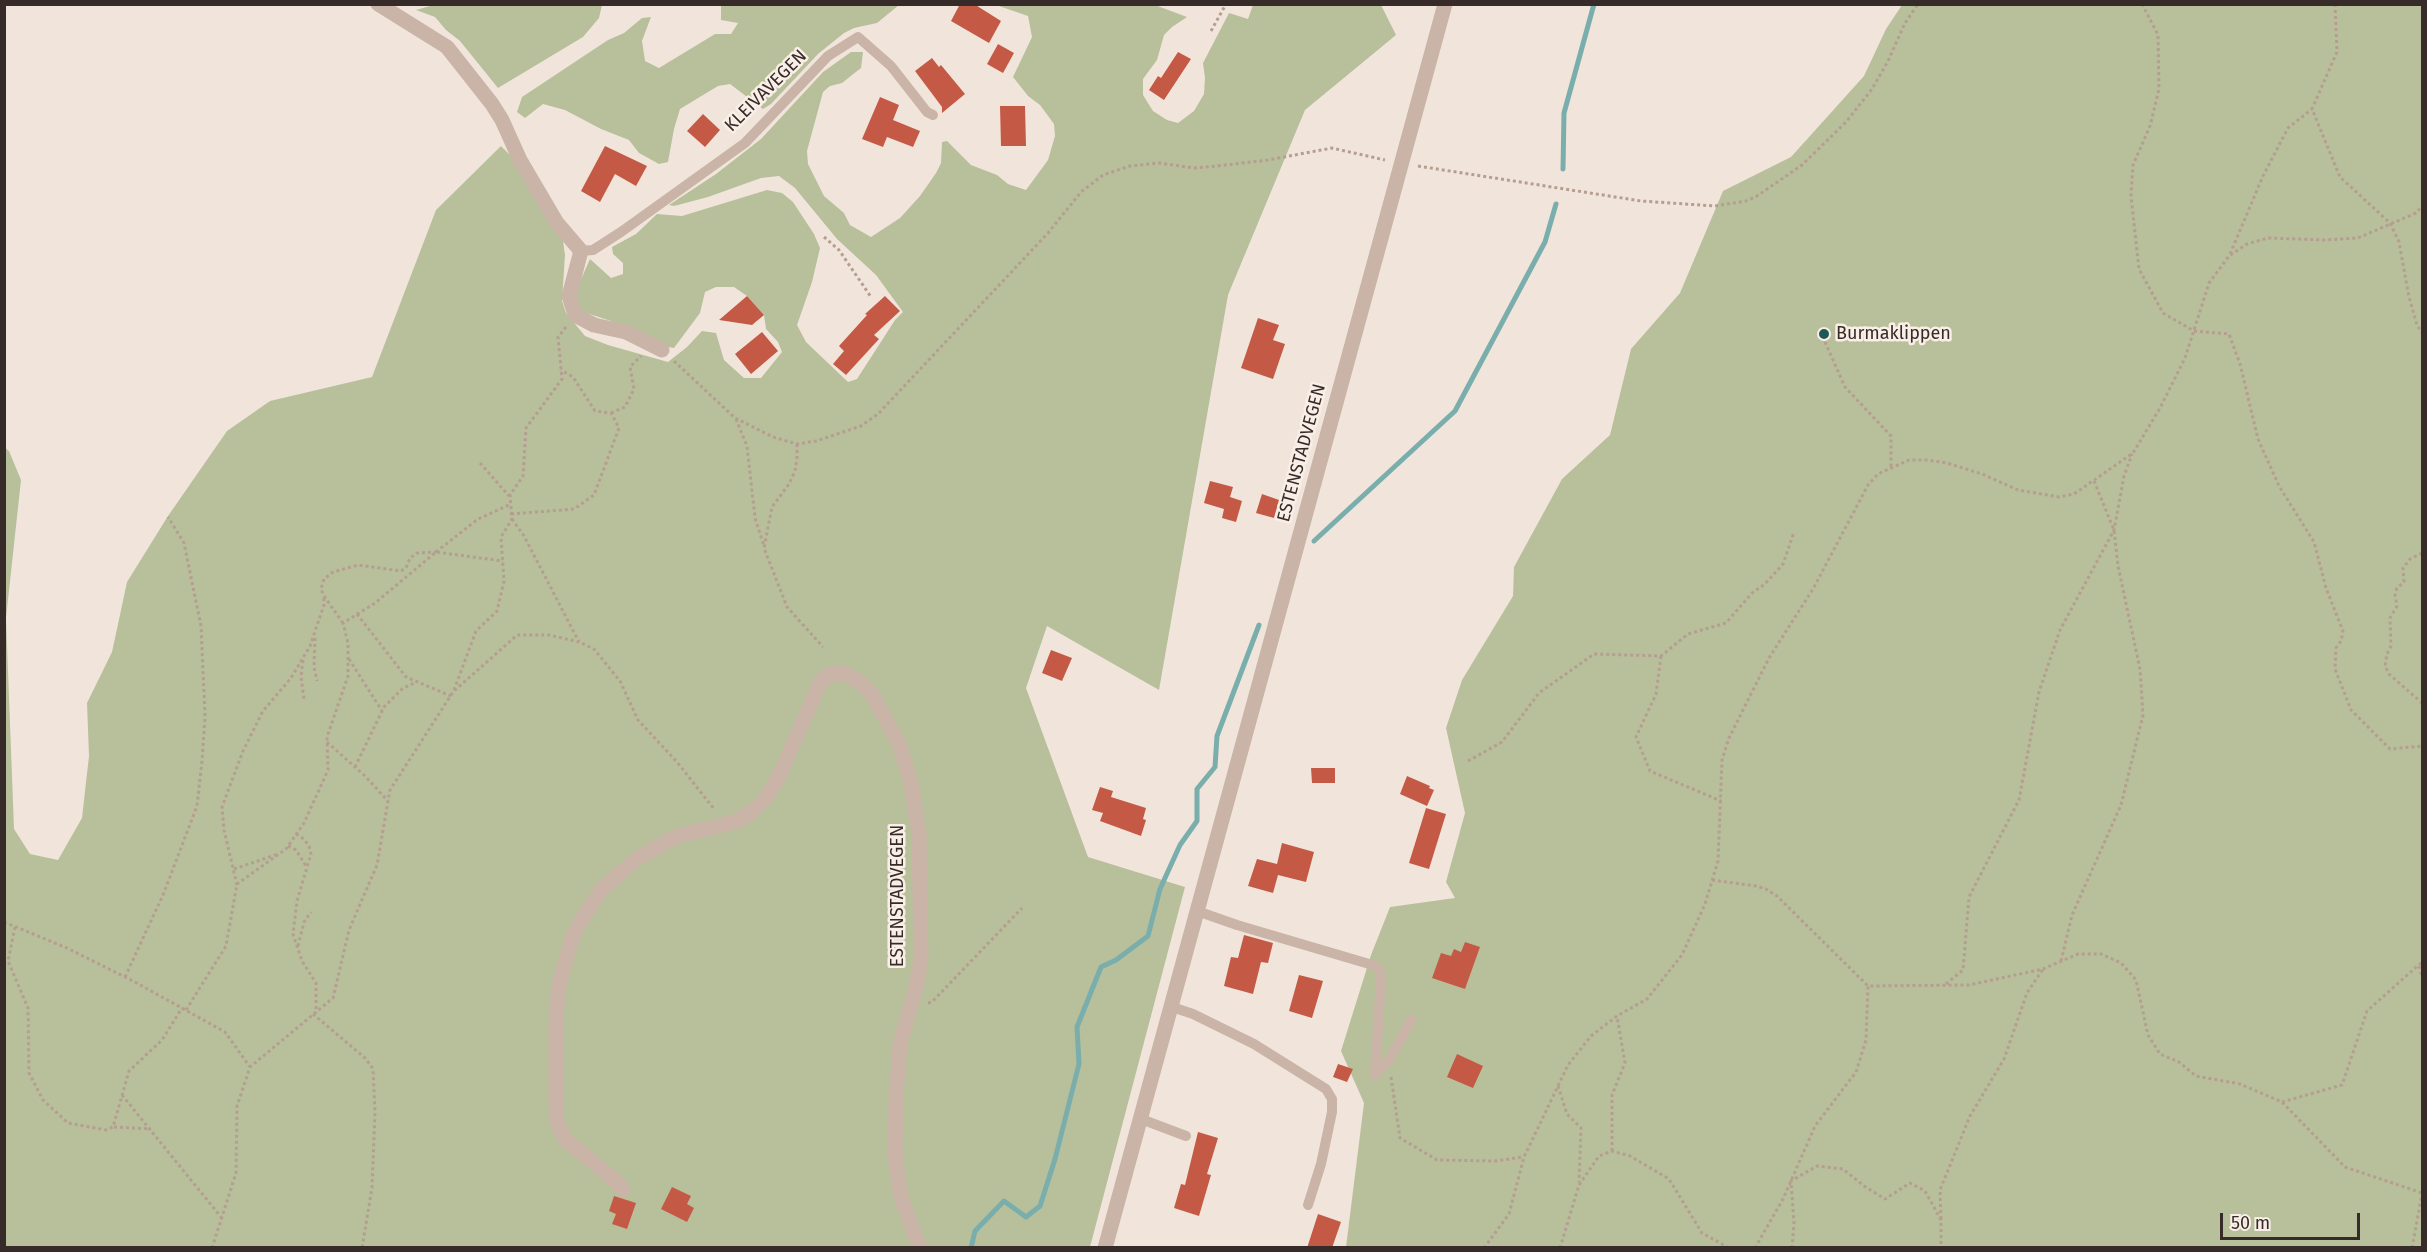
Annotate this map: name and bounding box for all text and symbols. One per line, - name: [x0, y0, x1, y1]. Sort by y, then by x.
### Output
- street label: KLEIVAVEGEN: [721, 46, 811, 136]
- place label: Burmaklippen: [1836, 323, 1951, 345]
- marker: Burmaklippen: [1817, 327, 1831, 341]
- street label: ESTENSTADVEGEN: [1273, 381, 1331, 525]
- street label: ESTENSTADVEGEN: [887, 825, 909, 967]
- scale bar: [2223, 1201, 2362, 1239]
- text: 50 m: [2231, 1212, 2270, 1234]

